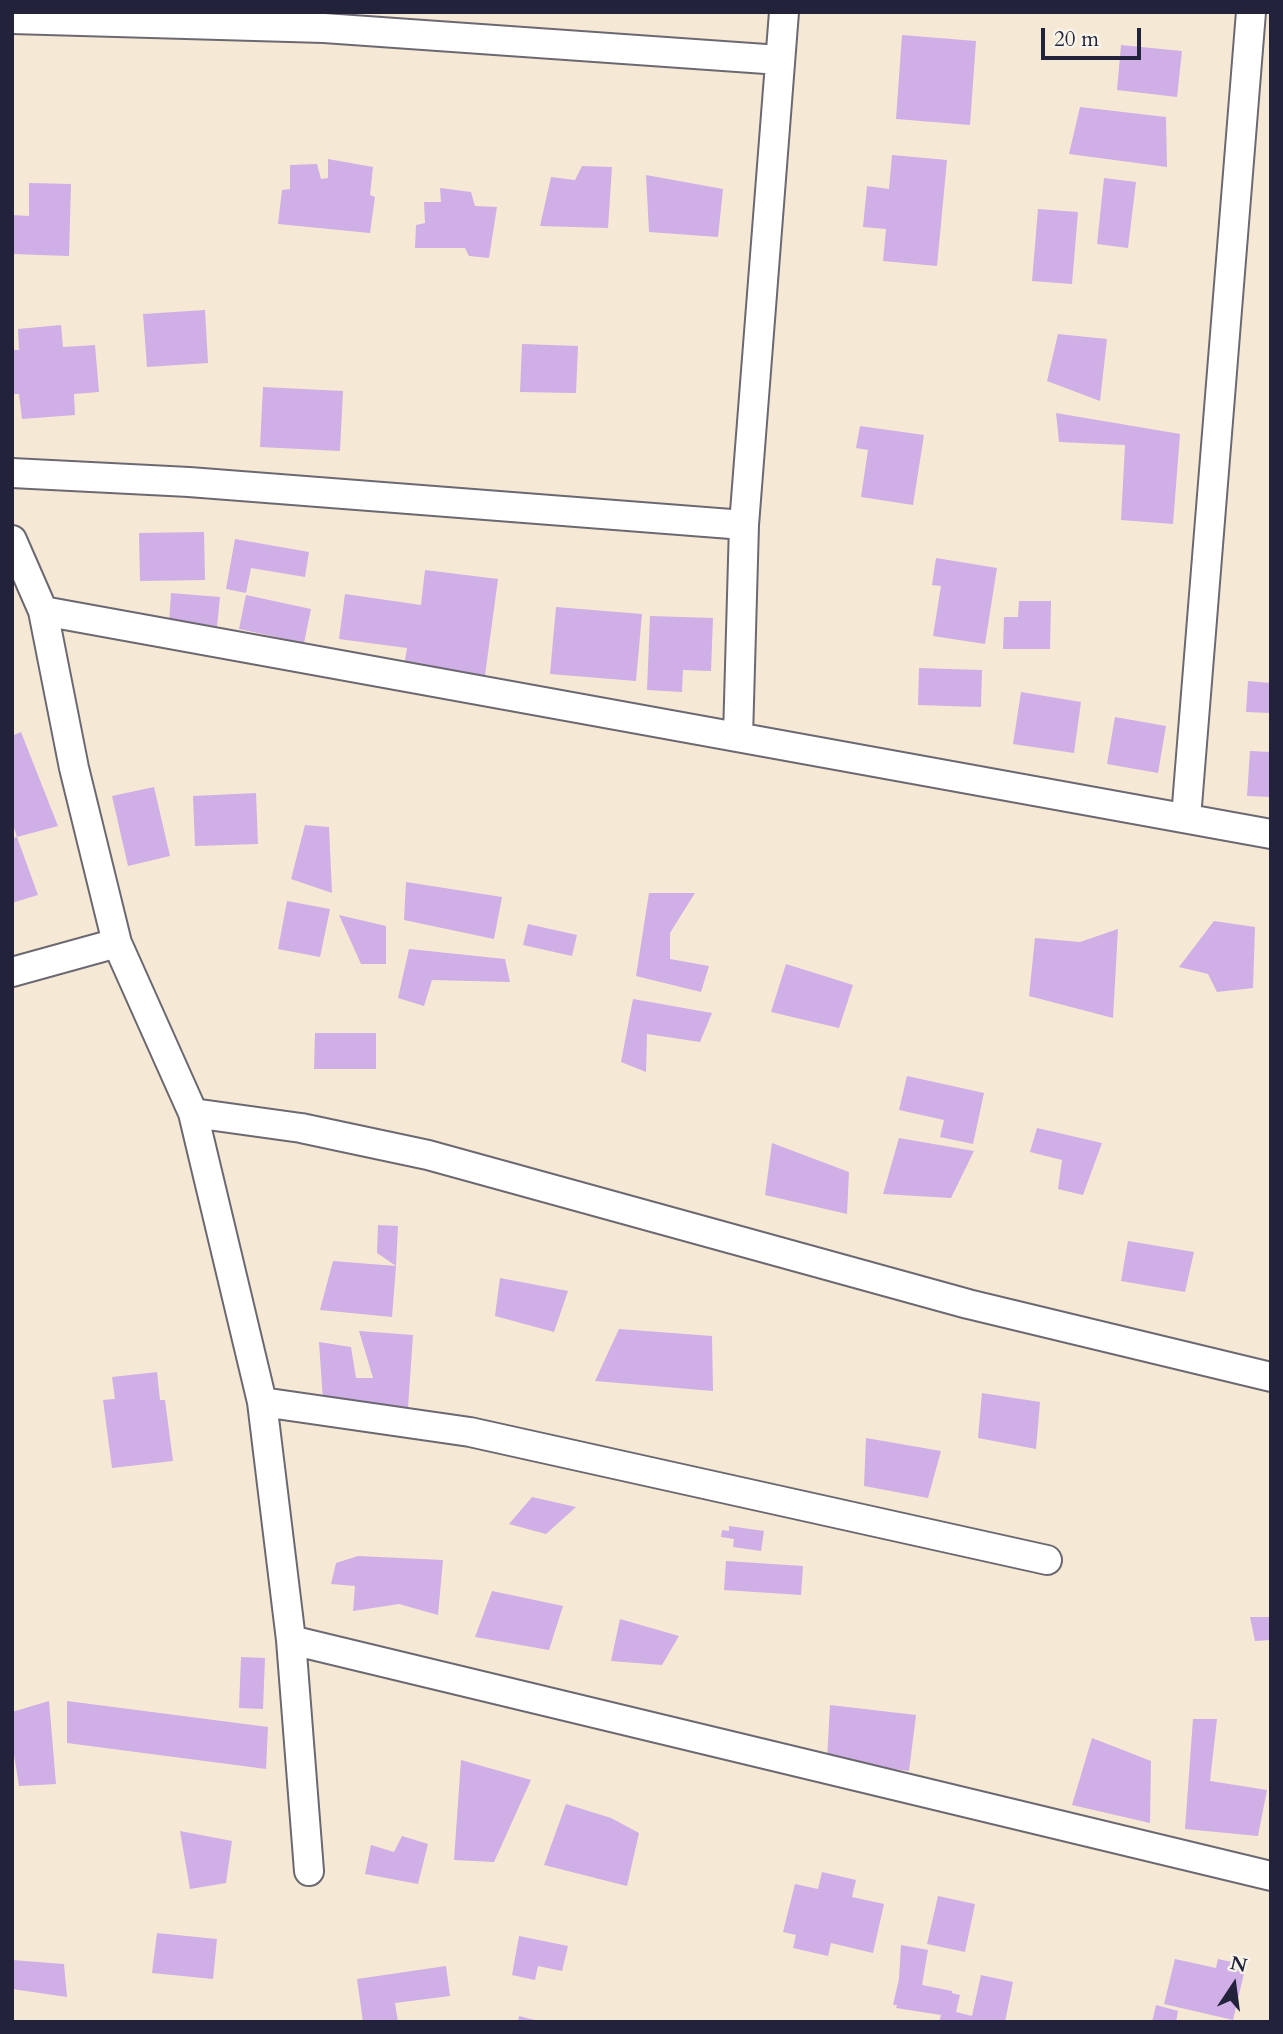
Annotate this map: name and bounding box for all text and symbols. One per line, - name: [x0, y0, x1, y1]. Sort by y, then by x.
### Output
- scale bar: [1045, 14, 1145, 58]
- text: 20 m: [1054, 25, 1099, 54]
- north arrow: [1199, 1950, 1269, 2020]
- text: N: [1228, 1950, 1250, 1979]

